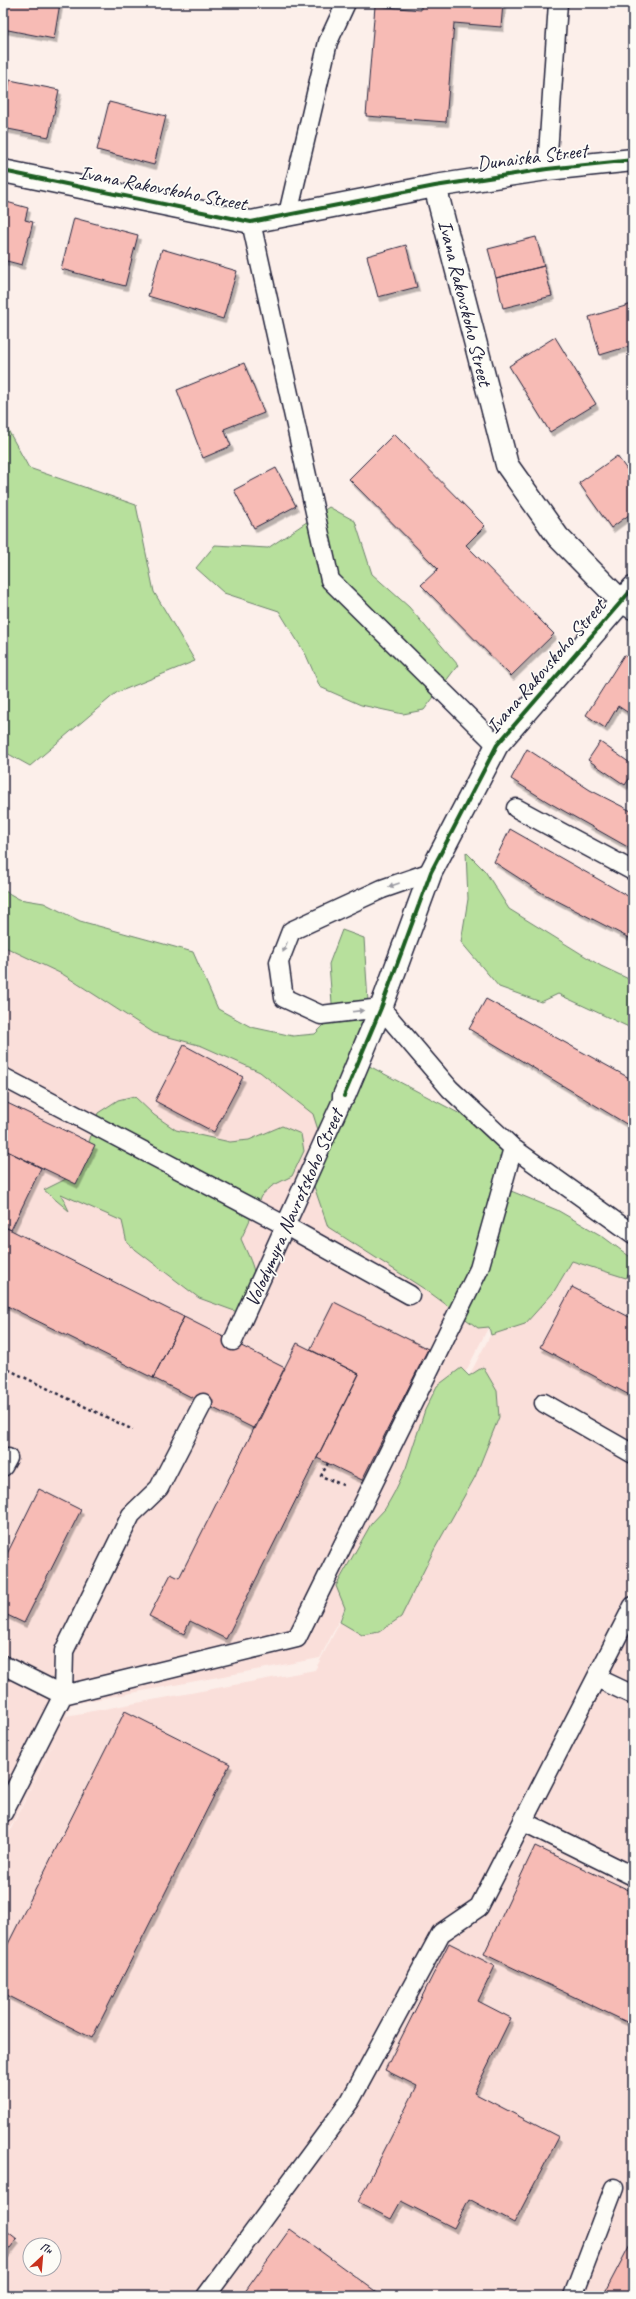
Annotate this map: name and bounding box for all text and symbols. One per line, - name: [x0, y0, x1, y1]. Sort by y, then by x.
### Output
- street label: Dunaiska Street: [475, 137, 592, 176]
- street label: Ivana Rakovskoho Street: [77, 160, 251, 217]
- street label: Ivana Rakovskoho Street: [432, 218, 498, 391]
- street label: Ivana Rakovskoho Street: [481, 592, 613, 738]
- one-way arrow: [388, 883, 400, 889]
- one-way arrow: [282, 942, 288, 953]
- one-way arrow: [352, 1008, 365, 1014]
- street label: Volodymyra Navrotskoho Street: [239, 1102, 350, 1310]
- north arrow: [22, 2237, 62, 2277]
- text: Пн: [38, 2239, 56, 2257]

